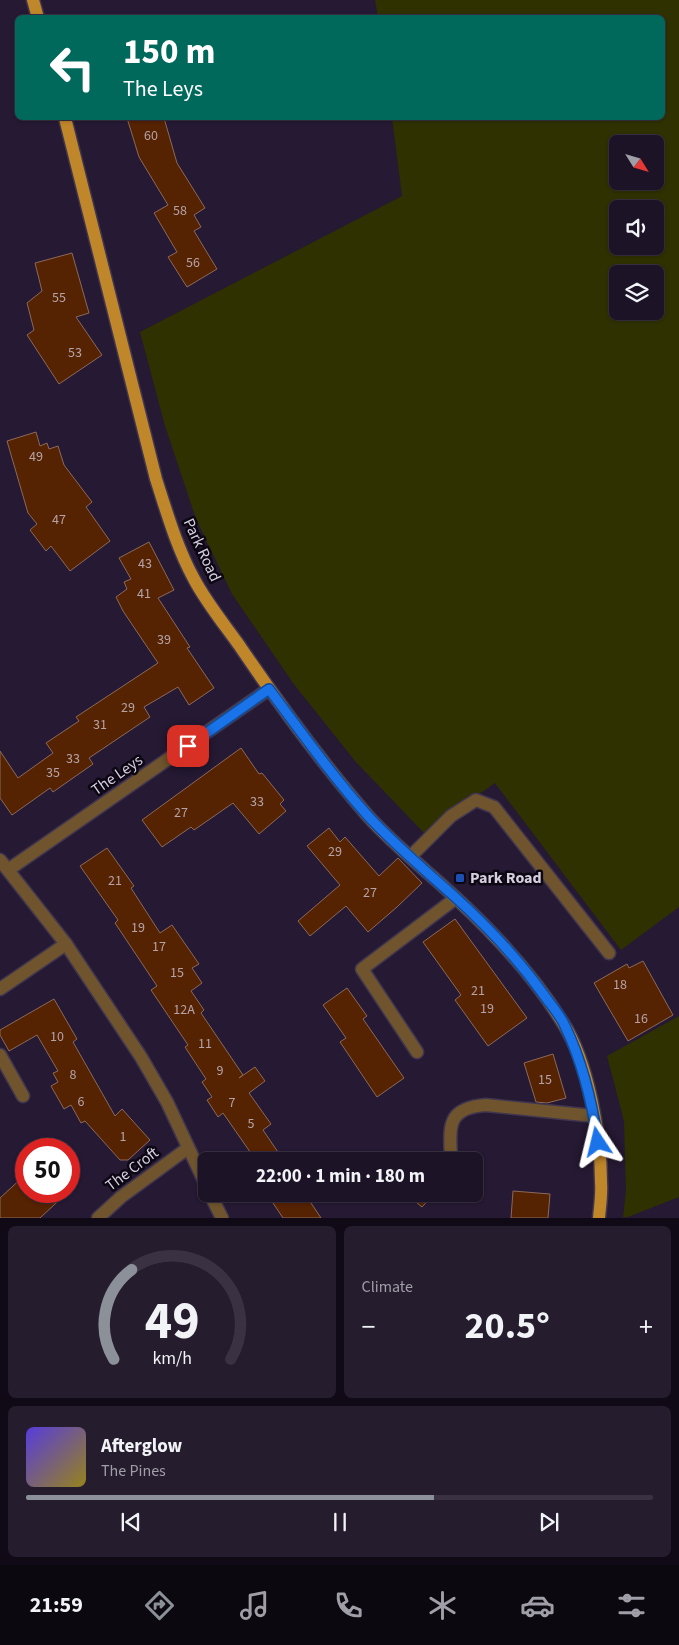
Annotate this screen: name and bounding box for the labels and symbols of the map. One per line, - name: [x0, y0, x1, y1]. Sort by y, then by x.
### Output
- house number: 60: [144, 126, 158, 146]
- north arrow: [609, 135, 664, 190]
- house number: 58: [173, 201, 187, 221]
- house number: 56: [186, 253, 200, 273]
- house number: 55: [52, 288, 66, 308]
- house number: 53: [68, 343, 82, 363]
- house number: 49: [29, 447, 43, 467]
- house number: 47: [52, 510, 66, 530]
- street label: Park Road: [178, 515, 226, 585]
- house number: 43: [138, 554, 152, 574]
- house number: 41: [137, 584, 151, 604]
- house number: 39: [157, 630, 171, 650]
- house number: 29: [121, 698, 135, 718]
- house number: 31: [93, 715, 107, 735]
- pin: [167, 725, 209, 767]
- house number: 33: [66, 749, 80, 769]
- street label: The Leys: [87, 749, 147, 801]
- house number: 35: [46, 763, 60, 783]
- house number: 33: [250, 792, 264, 812]
- house number: 27: [174, 803, 188, 823]
- house number: 29: [328, 842, 342, 862]
- place label: Park Road: [470, 867, 542, 889]
- house number: 21: [108, 871, 122, 891]
- marker: Park Road: [454, 872, 466, 884]
- house number: 27: [363, 883, 377, 903]
- house number: 19: [131, 918, 145, 938]
- house number: 17: [152, 937, 166, 957]
- house number: 15: [170, 963, 184, 983]
- house number: 18: [613, 975, 627, 995]
- house number: 21: [471, 981, 485, 1001]
- house number: 19: [480, 999, 494, 1019]
- house number: 12A: [173, 1000, 195, 1020]
- house number: 16: [634, 1009, 648, 1029]
- house number: 10: [50, 1027, 64, 1047]
- house number: 11: [198, 1034, 212, 1054]
- house number: 9: [217, 1061, 224, 1081]
- house number: 8: [70, 1065, 77, 1085]
- house number: 15: [538, 1070, 552, 1090]
- house number: 6: [78, 1092, 85, 1112]
- house number: 7: [229, 1093, 236, 1113]
- house number: 5: [248, 1114, 255, 1134]
- position arrow: [571, 1115, 623, 1167]
- house number: 1: [120, 1127, 127, 1147]
- speed limit sign: 50: [15, 1138, 80, 1203]
- street label: The Croft: [101, 1142, 163, 1196]

